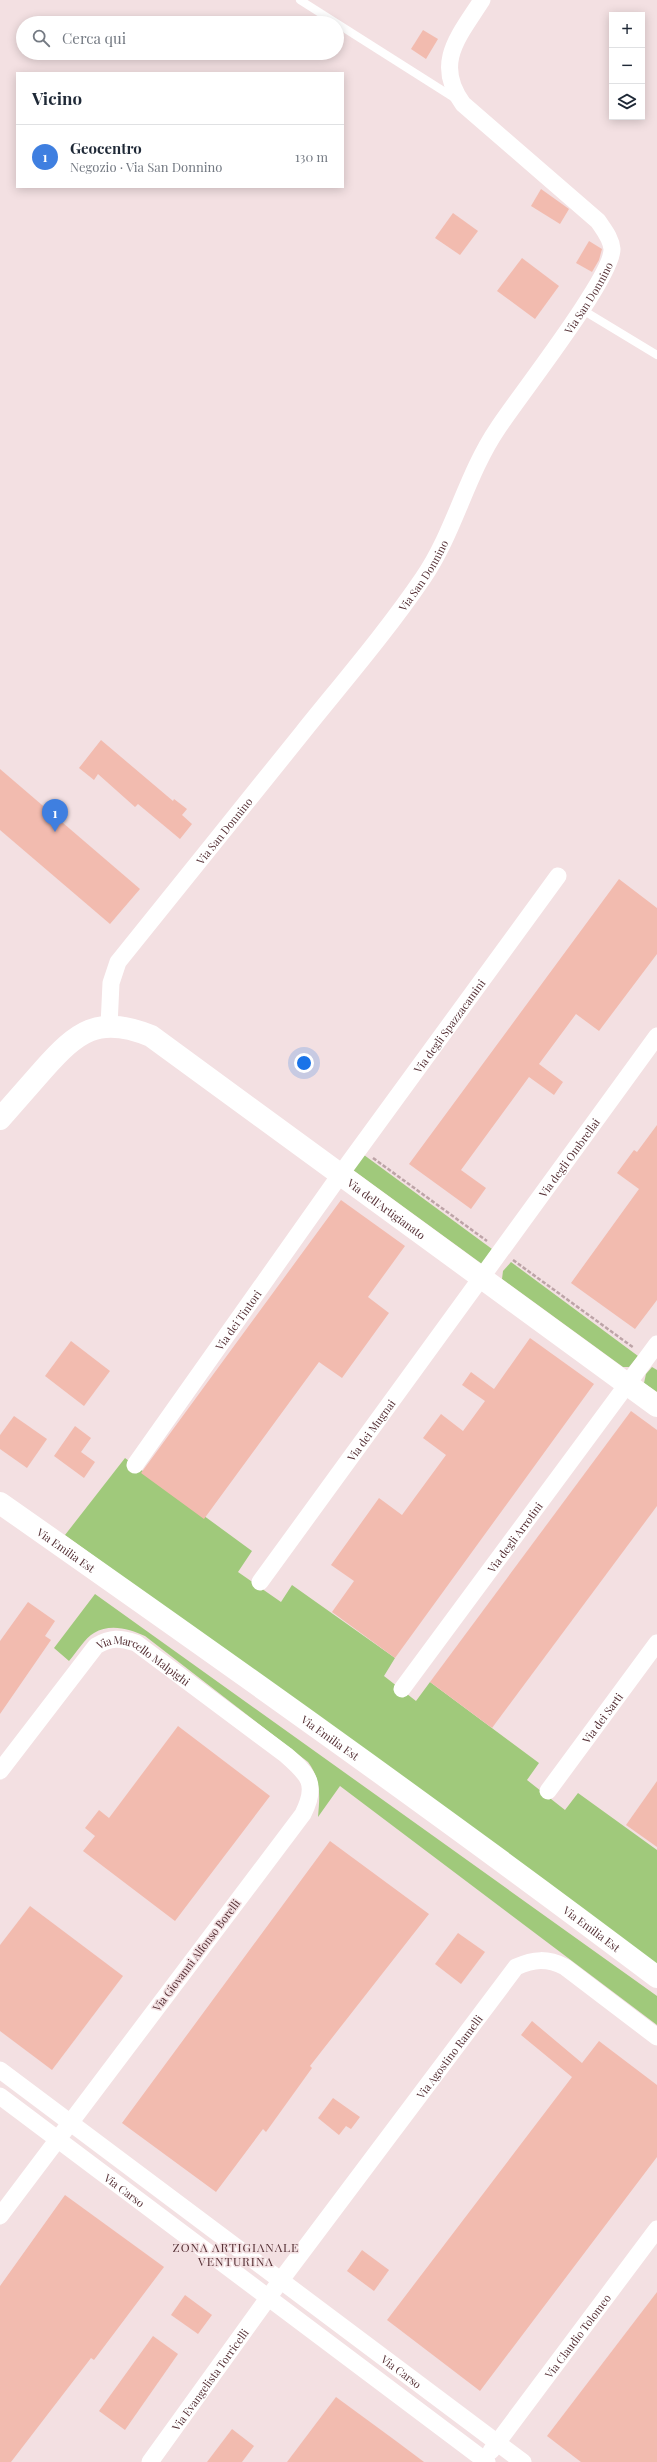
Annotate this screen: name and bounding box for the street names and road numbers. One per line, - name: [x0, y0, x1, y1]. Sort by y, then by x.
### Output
- street label: Via San Donnino: [560, 259, 616, 337]
- street label: Via San Donnino: [394, 537, 451, 615]
- street label: Via San Donnino: [192, 794, 255, 868]
- street label: Via degli Spazzacamini: [409, 976, 488, 1076]
- street label: Via degli Ombrellai: [534, 1115, 603, 1201]
- street label: Via dell'Artigianato: [344, 1174, 429, 1242]
- street label: Via dei Tintori: [211, 1287, 264, 1354]
- street label: Via dei Mugnai: [342, 1396, 398, 1465]
- street label: Via degli Arrotini: [483, 1499, 545, 1576]
- street label: Via Emilia Est: [33, 1523, 98, 1575]
- street label: Via Marcello Malpighi: [92, 1632, 193, 1689]
- street label: Via dei Sarti: [578, 1689, 626, 1747]
- street label: Via Emilia Est: [298, 1711, 362, 1763]
- street label: Via Giovanni Alfonso Borelli: [148, 1896, 243, 2015]
- street label: Via Emilia Est: [560, 1901, 624, 1955]
- street label: Via Agostino Ramelli: [412, 2011, 485, 2102]
- street label: Via Carso: [101, 2169, 148, 2210]
- street label: Via Claudio Tolomeo: [540, 2291, 614, 2382]
- street label: Via Evangelista Torricelli: [167, 2325, 251, 2434]
- street label: Via Carso: [378, 2350, 425, 2391]

